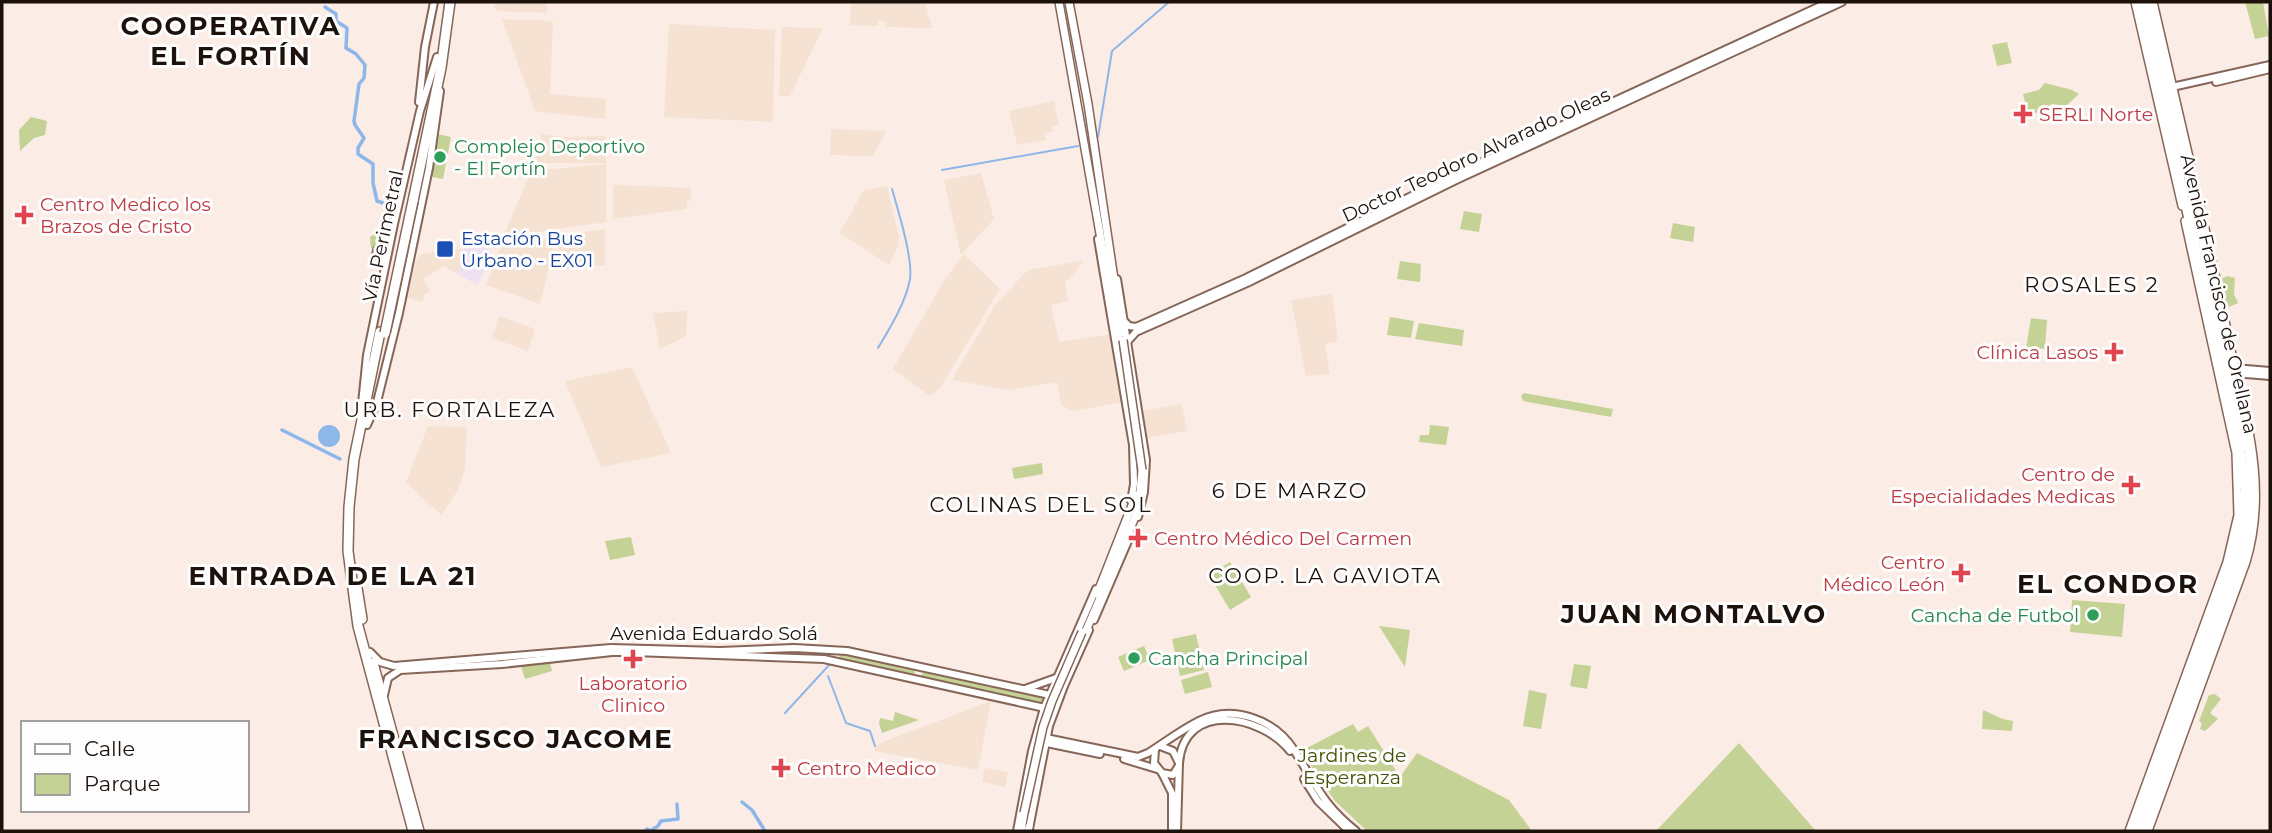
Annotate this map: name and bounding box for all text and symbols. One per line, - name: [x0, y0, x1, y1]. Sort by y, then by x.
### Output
- district label: COOPERATIVA EL FORTÍN: [121, 10, 341, 72]
- street label: Doctor Teodoro Alvarado Oleas: [1338, 83, 1614, 227]
- place label: SERLI Norte: [2039, 103, 2153, 126]
- marker: SERLI Norte: [2013, 104, 2033, 124]
- place label: Complejo Deportivo - El Fortín: [454, 135, 645, 180]
- marker: Complejo Deportivo - El Fortín: [432, 149, 448, 165]
- street label: Avenida Francisco de Orellana: [2176, 152, 2262, 436]
- street label: Vía Perimetral: [358, 168, 408, 304]
- place label: Centro Medico los Brazos de Cristo: [40, 193, 211, 238]
- marker: Centro Medico los Brazos de Cristo: [14, 205, 34, 225]
- place label: Estación Bus Urbano - EX01: [461, 227, 593, 272]
- marker: Estación Bus Urbano - EX01: [435, 239, 455, 259]
- district label: ROSALES 2: [2024, 272, 2160, 297]
- place label: Clínica Lasos: [1977, 341, 2098, 364]
- marker: Clínica Lasos: [2104, 342, 2124, 362]
- district label: URB. FORTALEZA: [344, 397, 556, 422]
- place label: Centro de Especialidades Medicas: [1890, 463, 2115, 508]
- marker: Centro de Especialidades Medicas: [2121, 475, 2141, 495]
- district label: 6 DE MARZO: [1212, 478, 1368, 503]
- district label: COLINAS DEL SOL: [929, 492, 1153, 517]
- place label: Centro Médico Del Carmen: [1154, 527, 1412, 550]
- marker: Centro Médico Del Carmen: [1128, 528, 1148, 548]
- place label: Centro Médico León: [1823, 551, 1945, 596]
- district label: ENTRADA DE LA 21: [189, 560, 477, 592]
- district label: COOP. LA GAVIOTA: [1208, 563, 1442, 588]
- marker: Centro Médico León: [1951, 563, 1971, 583]
- district label: EL CONDOR: [2017, 568, 2199, 600]
- district label: JUAN MONTALVO: [1560, 598, 1827, 630]
- place label: Cancha de Futbol: [1911, 604, 2079, 627]
- marker: Cancha de Futbol: [2085, 607, 2101, 623]
- street label: Avenida Eduardo Solá: [610, 622, 818, 645]
- place label: Cancha Principal: [1148, 647, 1308, 670]
- marker: Laboratorio Clinico: [623, 649, 643, 669]
- marker: Cancha Principal: [1126, 650, 1142, 666]
- place label: Laboratorio Clinico: [578, 672, 688, 717]
- legend: [21, 721, 248, 812]
- district label: FRANCISCO JACOME: [358, 723, 674, 755]
- text: Calle: [84, 736, 135, 761]
- park label: Jardines de Esperanza: [1296, 744, 1407, 789]
- place label: Centro Medico: [797, 757, 936, 780]
- marker: Centro Medico: [771, 758, 791, 778]
- text: Parque: [84, 771, 160, 796]

